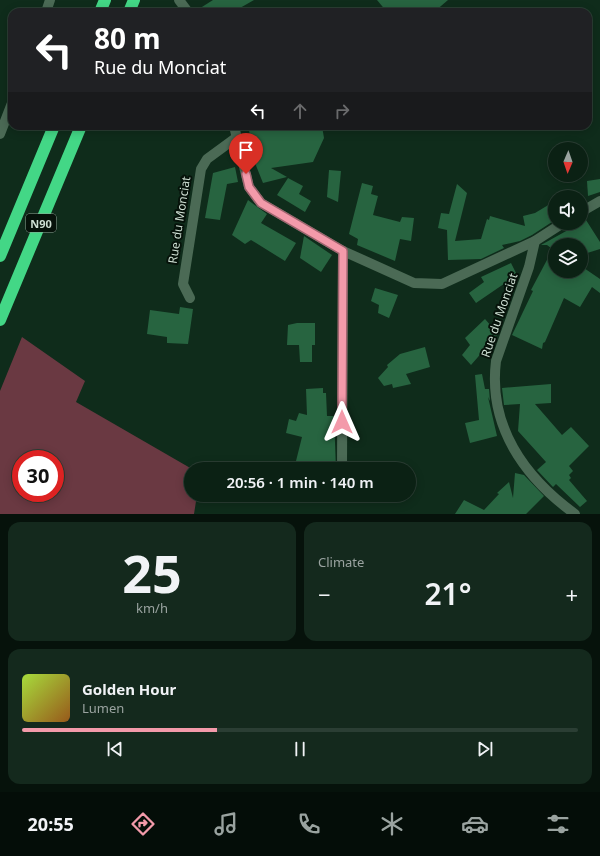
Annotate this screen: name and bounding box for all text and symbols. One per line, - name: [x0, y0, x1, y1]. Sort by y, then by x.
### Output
- text: 80 m: [94, 19, 161, 57]
- icon: left: [28, 24, 80, 76]
- text: Rue du Monciat: [94, 55, 226, 79]
- icon: left: [247, 100, 269, 122]
- icon: ahead: [289, 100, 311, 122]
- icon: right: [331, 100, 353, 122]
- pin: [229, 133, 263, 174]
- icon: arrive: [235, 139, 257, 161]
- north arrow: [548, 142, 588, 182]
- map controls: [548, 142, 588, 278]
- street label: Rue du Monciat: [164, 174, 194, 265]
- button: sound: [548, 190, 588, 230]
- road number: N90: [26, 214, 56, 232]
- button: layers: [548, 238, 588, 278]
- street label: Rue du Monciat: [477, 270, 522, 359]
- position arrow: [321, 401, 363, 443]
- speed limit sign: 30: [12, 450, 64, 502]
- text: 20:56 · 1 min · 140 m: [226, 472, 374, 492]
- text: 25: [122, 537, 182, 608]
- text: Climate: [318, 553, 364, 571]
- text: 21°: [424, 573, 472, 614]
- text: −: [318, 579, 331, 609]
- text: +: [565, 579, 578, 609]
- text: km/h: [136, 599, 168, 617]
- text: Golden Hour: [82, 679, 176, 699]
- text: Lumen: [82, 699, 124, 717]
- icon: previous: [104, 738, 126, 760]
- icon: pause: [289, 738, 311, 760]
- icon: next: [474, 738, 496, 760]
- icon: directions: [129, 810, 157, 838]
- icon: music: [212, 810, 240, 838]
- icon: phone: [295, 810, 323, 838]
- icon: climate: [378, 810, 406, 838]
- icon: car: [461, 810, 489, 838]
- icon: filters: [544, 810, 572, 838]
- text: 20:55: [28, 812, 74, 836]

